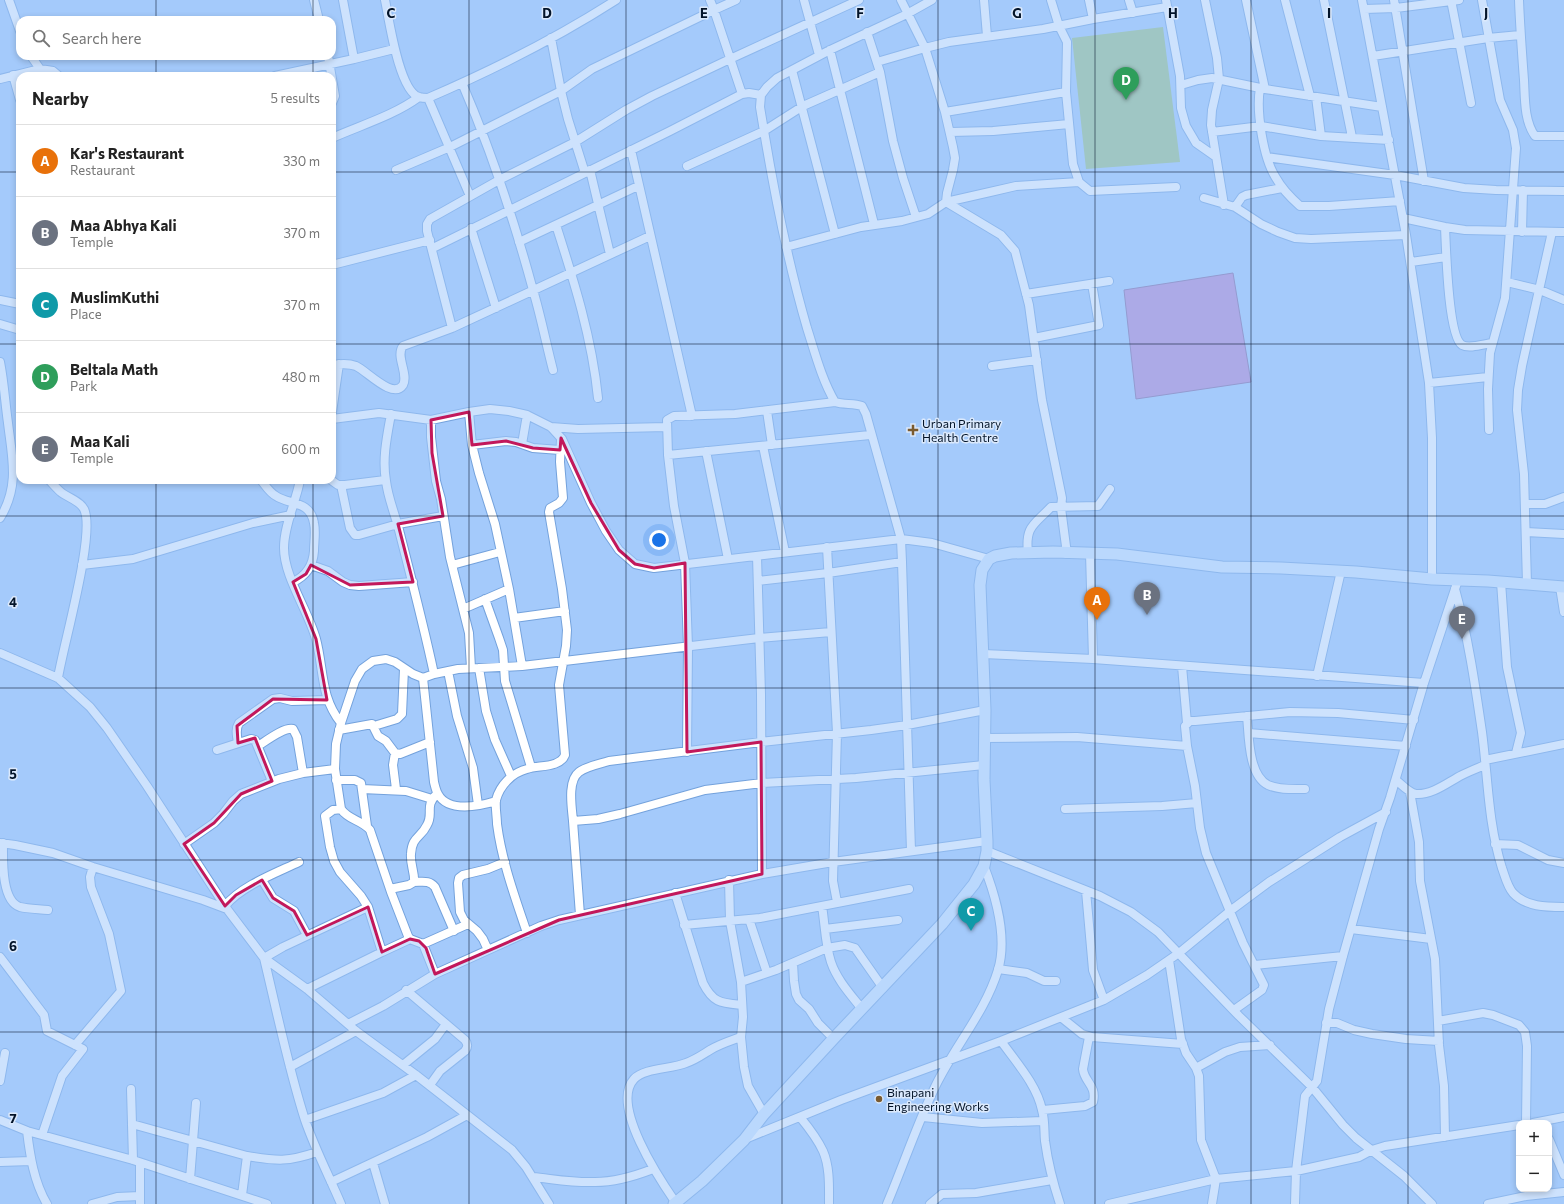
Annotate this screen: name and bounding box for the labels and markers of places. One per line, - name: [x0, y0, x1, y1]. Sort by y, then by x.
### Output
- pin: D: [1113, 67, 1139, 100]
- place label: Urban Primary Health Centre: [922, 416, 1001, 444]
- marker: Urban Primary Health Centre: [907, 424, 919, 436]
- pin: B: [1134, 582, 1160, 615]
- pin: A: [1084, 587, 1110, 620]
- pin: E: [1449, 606, 1475, 639]
- pin: C: [958, 898, 984, 931]
- place label: Binapani Engineering Works: [887, 1085, 989, 1113]
- marker: Binapani Engineering Works: [874, 1094, 884, 1104]

